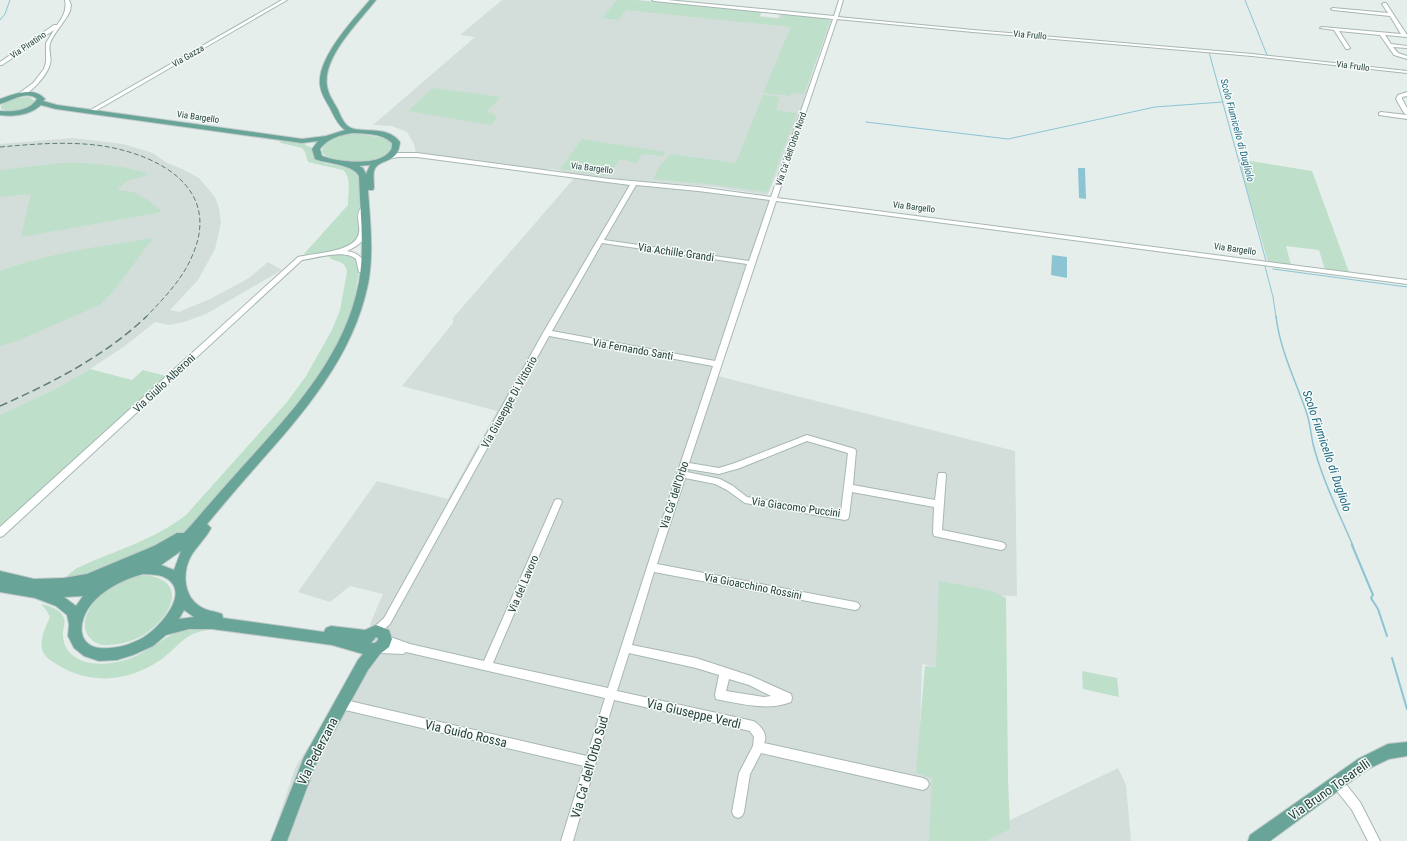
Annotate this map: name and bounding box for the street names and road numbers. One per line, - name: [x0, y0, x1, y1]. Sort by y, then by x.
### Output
- street label: Via Piratino: [8, 29, 48, 61]
- street label: Via Frullo: [1013, 29, 1048, 41]
- street label: Via Gazza: [170, 43, 206, 69]
- street label: Via Frullo: [1336, 59, 1371, 73]
- street label: Via Bargello: [176, 109, 220, 125]
- street label: Via Ca' dell'Orbo Nord: [774, 111, 808, 187]
- street label: Via Bargello: [570, 160, 614, 176]
- street label: Via Bargello: [892, 199, 936, 215]
- street label: Via Achille Grandi: [637, 241, 715, 264]
- street label: Via Bargello: [1213, 241, 1257, 257]
- street label: Via Fernando Santi: [592, 336, 674, 363]
- street label: Via Giulio Alberoni: [131, 351, 198, 415]
- street label: Via Giuseppe Di Vittorio: [479, 354, 540, 450]
- street label: Via Ca' dell'Orbo: [657, 459, 692, 531]
- street label: Via Giacomo Puccini: [751, 495, 841, 520]
- street label: Via del Lavoro: [505, 553, 542, 615]
- street label: Via Gioacchino Rossini: [703, 571, 803, 602]
- street label: Via Giuseppe Verdi: [645, 695, 743, 732]
- street label: Via Ca' dell'Orbo Sud: [568, 714, 611, 820]
- street label: Via Pederzana: [294, 715, 341, 787]
- street label: Via Guido Rossa: [423, 717, 508, 750]
- street label: Via Bruno Tosarelli: [1286, 756, 1373, 823]

